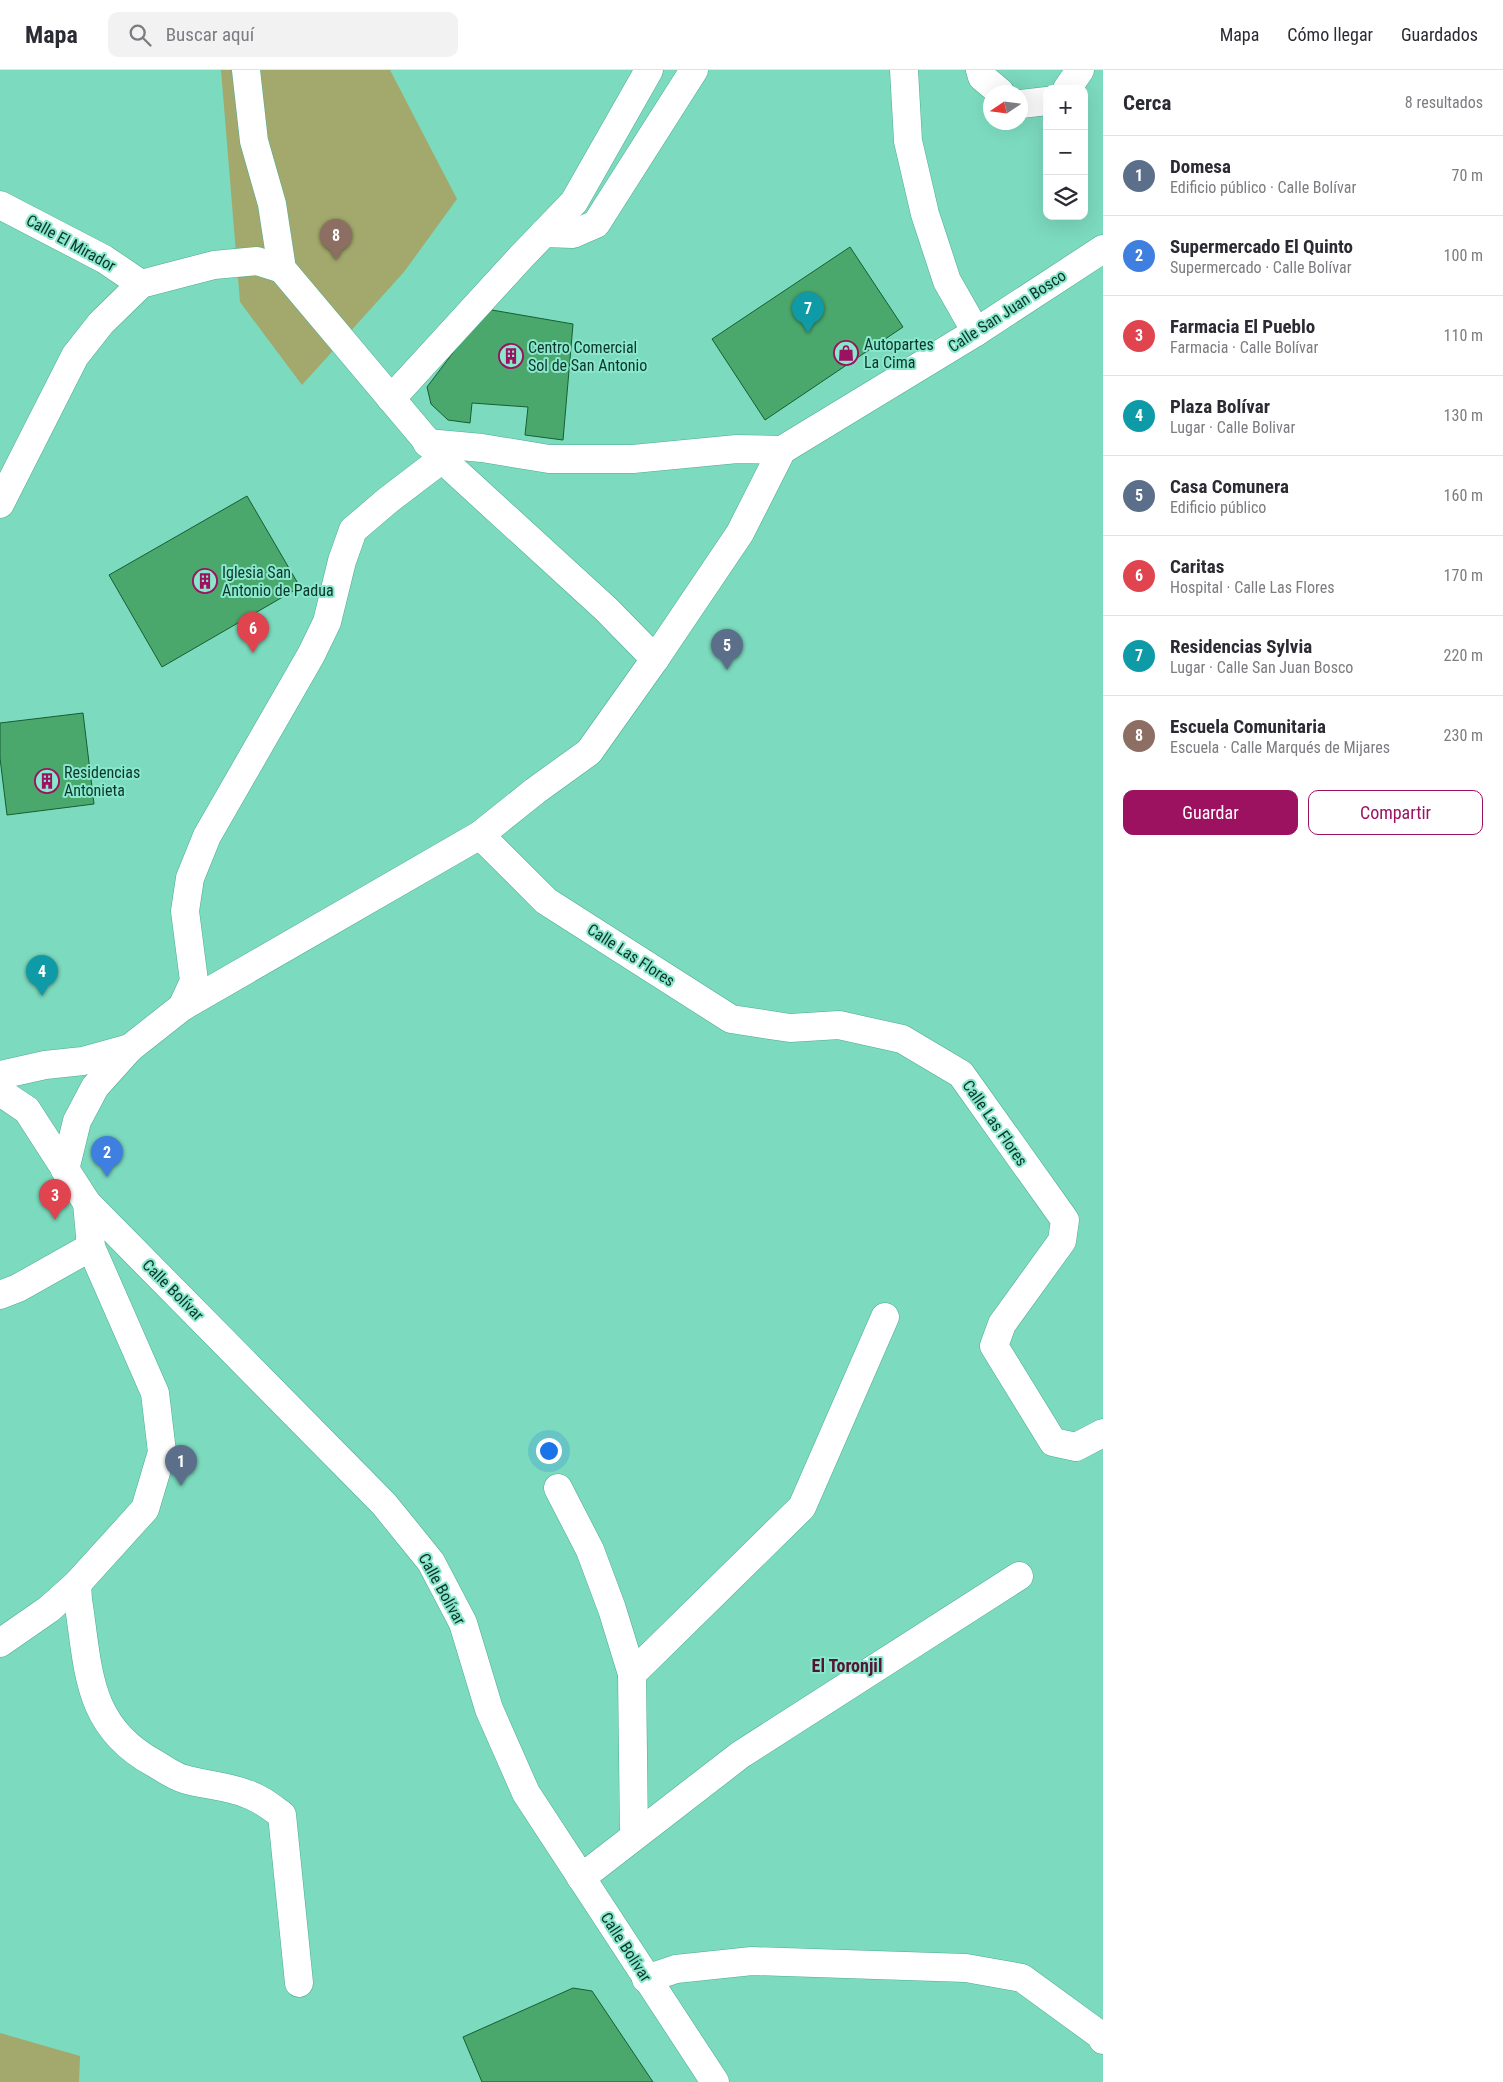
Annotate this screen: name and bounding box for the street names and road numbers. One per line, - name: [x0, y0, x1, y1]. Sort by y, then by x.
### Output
- street label: Calle El Mirador: [23, 211, 119, 275]
- street label: Calle San Juan Bosco: [945, 266, 1069, 356]
- street label: Calle Las Flores: [584, 920, 678, 990]
- street label: Calle Las Flores: [958, 1076, 1032, 1170]
- street label: Calle Bolívar: [138, 1255, 208, 1325]
- street label: Calle Bolívar: [415, 1550, 469, 1628]
- street label: Calle Bolívar: [597, 1909, 655, 1985]

